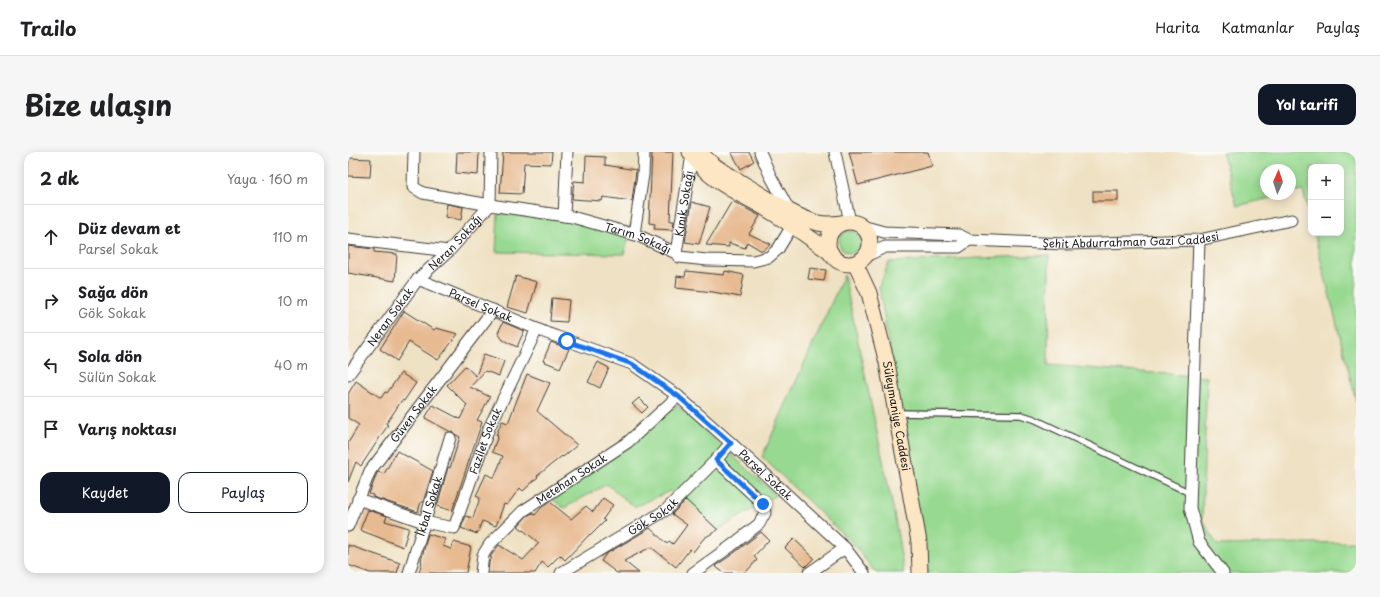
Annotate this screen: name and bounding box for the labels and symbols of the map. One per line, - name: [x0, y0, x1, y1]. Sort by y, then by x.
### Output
- north arrow: [1260, 164, 1296, 200]
- street label: Kınık Sokağı: [670, 169, 697, 238]
- street label: Neran Sokağı: [424, 210, 486, 274]
- street label: Tarım Sokağı: [603, 218, 674, 258]
- street label: Şehit Abdurrahman Gazi Caddesi: [1042, 227, 1220, 252]
- street label: Neran Sokak: [363, 283, 418, 349]
- street label: Parsel Sokak: [446, 284, 516, 326]
- route start: [558, 332, 576, 350]
- street label: Süleymaniye Caddesi: [879, 359, 915, 472]
- street label: Güven Sokak: [386, 381, 441, 446]
- street label: Fazilet Sokak: [464, 405, 506, 476]
- street label: Parsel Sokak: [735, 445, 797, 504]
- street label: Metehan Sokak: [532, 449, 611, 508]
- street label: İkbal Sokak: [412, 473, 446, 538]
- street label: Gök Sokak: [624, 493, 682, 539]
- route end: [754, 495, 772, 513]

